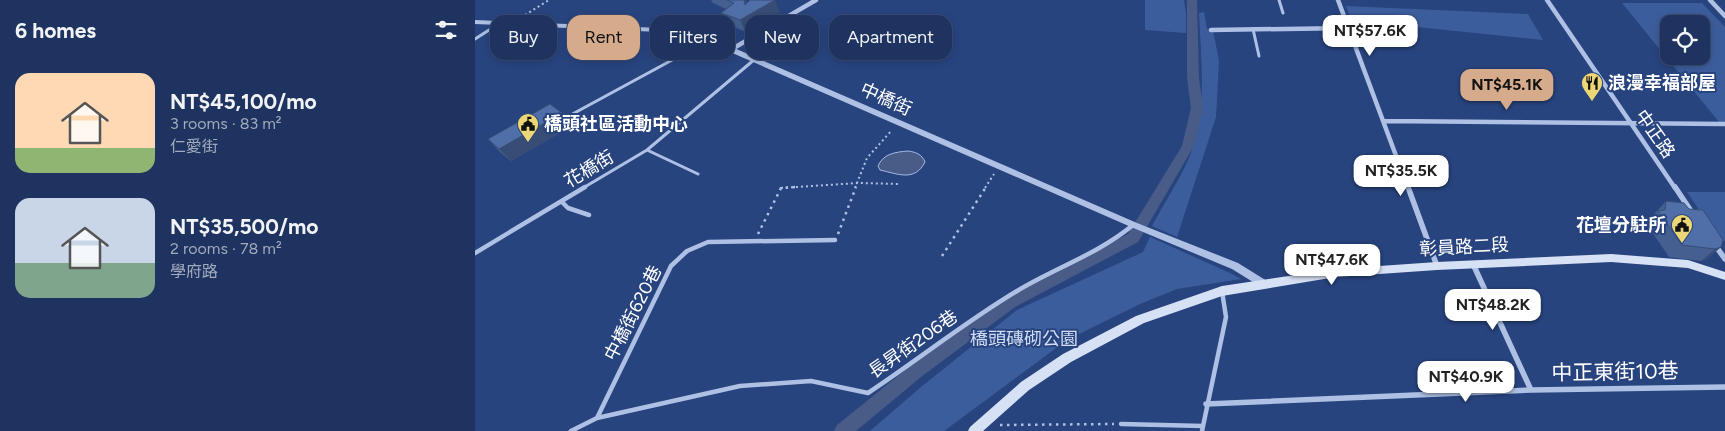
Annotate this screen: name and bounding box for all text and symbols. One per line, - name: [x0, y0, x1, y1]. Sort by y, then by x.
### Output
- chip: Buy: [490, 15, 557, 60]
- chip: Rent: [567, 15, 640, 60]
- chip: Filters: [650, 15, 735, 60]
- chip: New: [745, 15, 819, 60]
- chip: Apartment: [829, 15, 952, 60]
- pin: NT$57.6K: [1318, 15, 1422, 57]
- map controls: [1660, 15, 1710, 65]
- button: locate: [1660, 15, 1710, 65]
- icon: filters: [432, 16, 460, 44]
- text: 6 homes: [15, 18, 96, 43]
- text: NT$57.6K: [1334, 21, 1406, 40]
- pin: NT$45.1K: [1455, 68, 1559, 111]
- restaurant icon: 浪漫幸福部屋: [1580, 71, 1604, 102]
- place label: 浪漫幸福部屋: [1608, 72, 1716, 94]
- text: NT$45.1K: [1471, 75, 1543, 94]
- street label: 中橋街: [857, 78, 915, 120]
- text: NT$45,100/mo: [170, 89, 317, 114]
- icon: home: [55, 93, 115, 153]
- street label: 中正路: [1631, 106, 1679, 162]
- public building icon: 橋頭社區活動中心: [516, 112, 540, 143]
- place label: 橋頭社區活動中心: [544, 113, 688, 135]
- text: 3 rooms · 83 m²: [170, 114, 282, 133]
- text: 仁愛街: [170, 137, 218, 156]
- street label: 花橋街: [560, 146, 618, 192]
- pin: NT$35.5K: [1349, 154, 1453, 197]
- text: NT$35.5K: [1365, 161, 1437, 180]
- public building icon: 花壇分駐所: [1670, 213, 1694, 244]
- text: NT$35,500/mo: [170, 214, 318, 239]
- place label: 花壇分駐所: [1576, 214, 1666, 236]
- icon: home: [55, 218, 115, 278]
- street label: 彰員路二段: [1418, 234, 1510, 260]
- text: 2 rooms · 78 m²: [170, 239, 282, 258]
- pin: NT$47.6K: [1280, 244, 1384, 286]
- text: NT$47.6K: [1295, 250, 1369, 269]
- text: 學府路: [170, 262, 218, 281]
- street label: 中橋街620巷: [600, 262, 666, 364]
- pin: NT$48.2K: [1441, 288, 1545, 331]
- text: NT$48.2K: [1456, 295, 1530, 314]
- street label: 長昇街206巷: [864, 305, 962, 383]
- park label: 橋頭磚砌公園: [970, 328, 1078, 350]
- street label: 中正東街10巷: [1551, 358, 1679, 385]
- pin: NT$40.9K: [1414, 360, 1518, 403]
- text: NT$40.9K: [1429, 367, 1503, 386]

